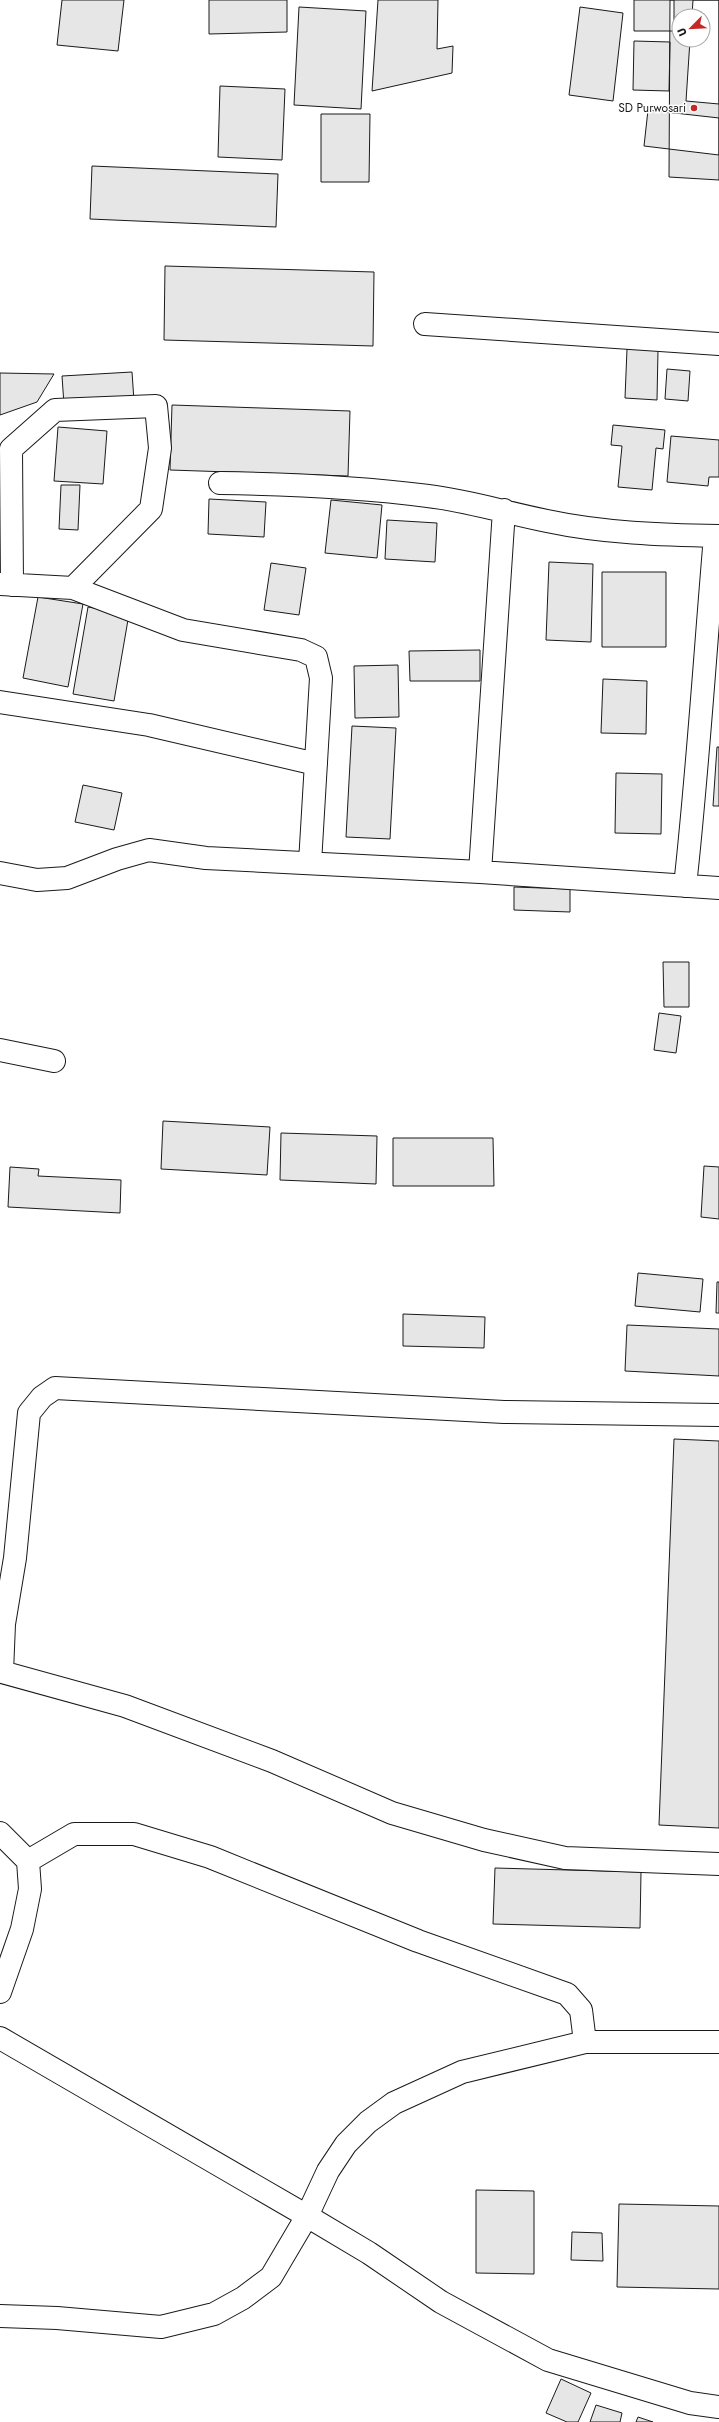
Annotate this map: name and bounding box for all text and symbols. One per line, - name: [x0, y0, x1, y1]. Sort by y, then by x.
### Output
- north arrow: [671, 8, 711, 48]
- text: U: [673, 25, 691, 39]
- place label: SD Purwosari: [618, 99, 686, 117]
- marker: SD Purwosari: [689, 103, 699, 113]

